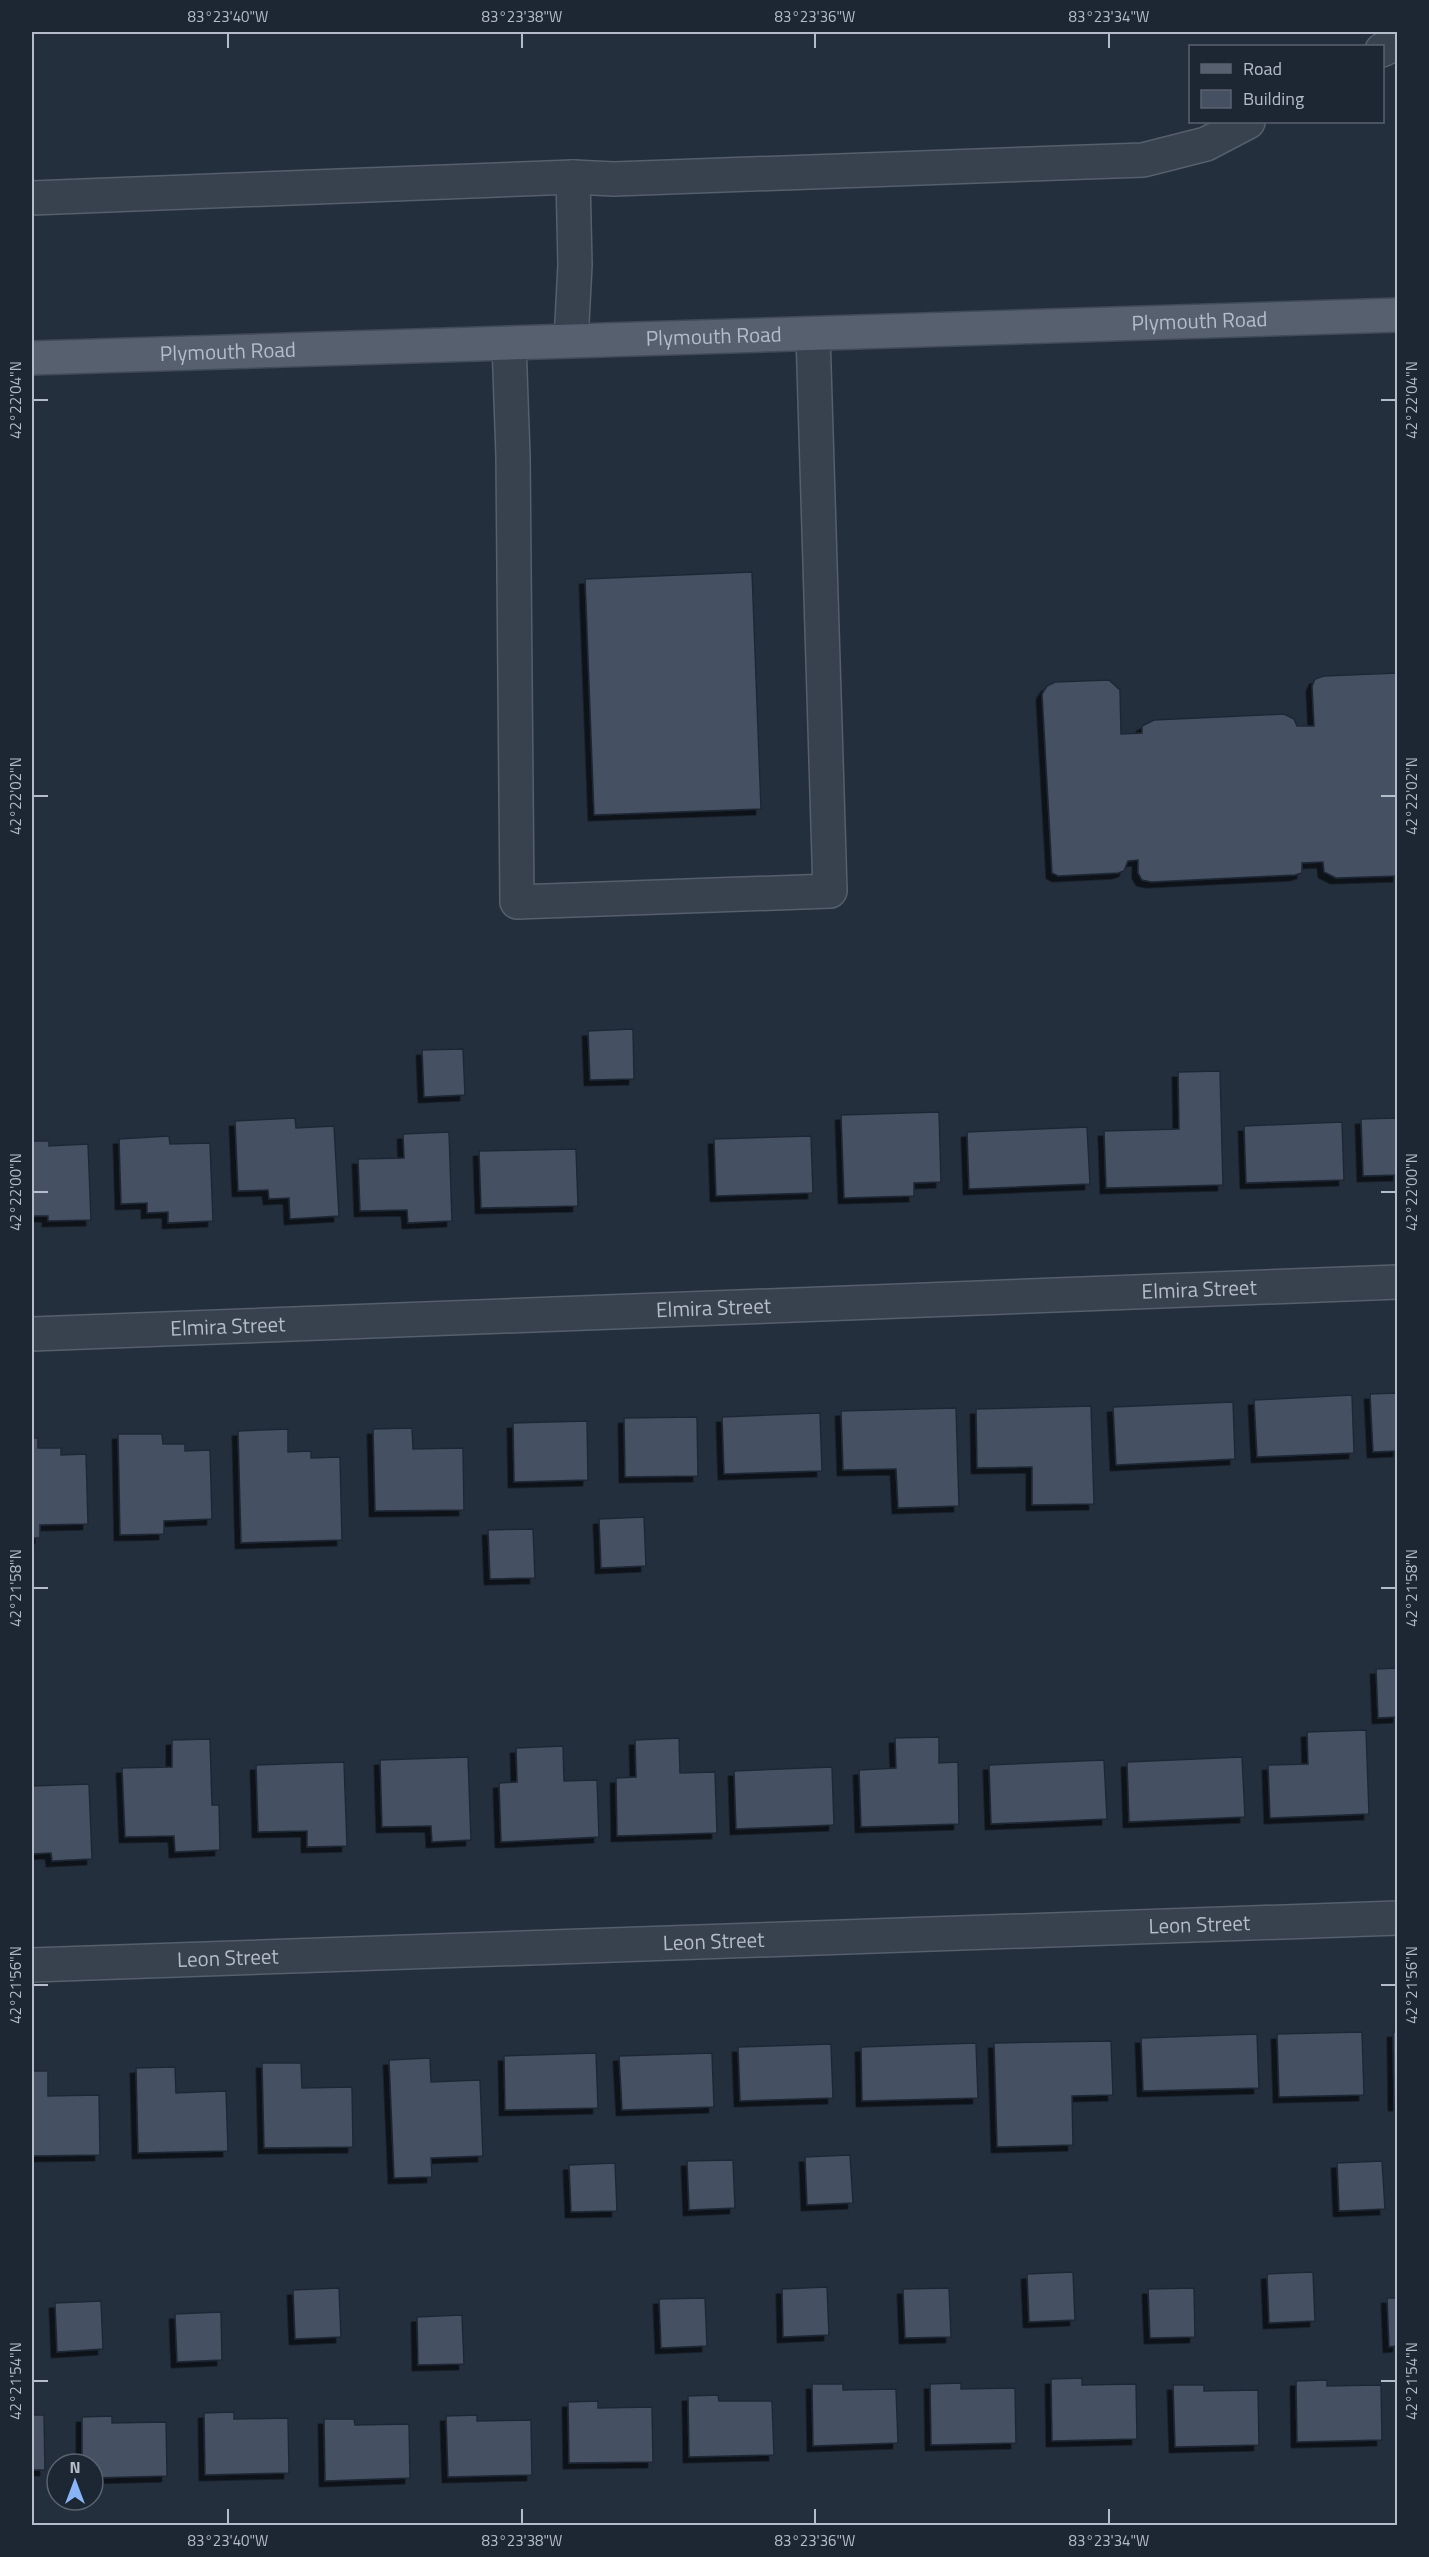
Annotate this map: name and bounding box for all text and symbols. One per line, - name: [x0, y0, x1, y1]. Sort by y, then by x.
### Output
- text: 83°23'40"W: [188, 5, 268, 28]
- text: 83°23'38"W: [482, 5, 562, 28]
- text: 83°23'36"W: [775, 5, 855, 28]
- text: 83°23'34"W: [1069, 5, 1149, 28]
- legend: [1189, 45, 1384, 123]
- text: Road: [1243, 55, 1282, 82]
- text: Building: [1243, 85, 1304, 112]
- street label: Plymouth Road: [1131, 302, 1268, 338]
- street label: Plymouth Road: [645, 317, 782, 354]
- street label: Plymouth Road: [159, 333, 296, 369]
- text: 42°22'04"N: [4, 361, 27, 439]
- text: 42°22'04"N: [1400, 361, 1423, 439]
- text: 42°22'02"N: [4, 757, 27, 835]
- text: 42°22'02"N: [1400, 757, 1423, 835]
- text: 42°22'00"N: [4, 1153, 27, 1231]
- text: 42°22'00"N: [1400, 1153, 1423, 1231]
- street label: Elmira Street: [1141, 1270, 1258, 1307]
- street label: Elmira Street: [655, 1289, 772, 1325]
- street label: Elmira Street: [170, 1307, 287, 1344]
- text: 42°21'58"N: [4, 1549, 27, 1627]
- text: 42°21'58"N: [1400, 1549, 1423, 1627]
- street label: Leon Street: [1148, 1906, 1251, 1942]
- street label: Leon Street: [662, 1923, 766, 1958]
- street label: Leon Street: [176, 1939, 280, 1975]
- text: 42°21'56"N: [4, 1946, 27, 2024]
- text: 42°21'56"N: [1400, 1946, 1423, 2024]
- text: 42°21'54"N: [4, 2342, 27, 2420]
- text: 42°21'54"N: [1400, 2342, 1423, 2420]
- north arrow: [45, 2452, 105, 2512]
- text: N: [69, 2455, 81, 2479]
- text: 83°23'40"W: [188, 2529, 268, 2552]
- text: 83°23'38"W: [482, 2529, 562, 2552]
- text: 83°23'36"W: [775, 2529, 855, 2552]
- text: 83°23'34"W: [1069, 2529, 1149, 2552]

